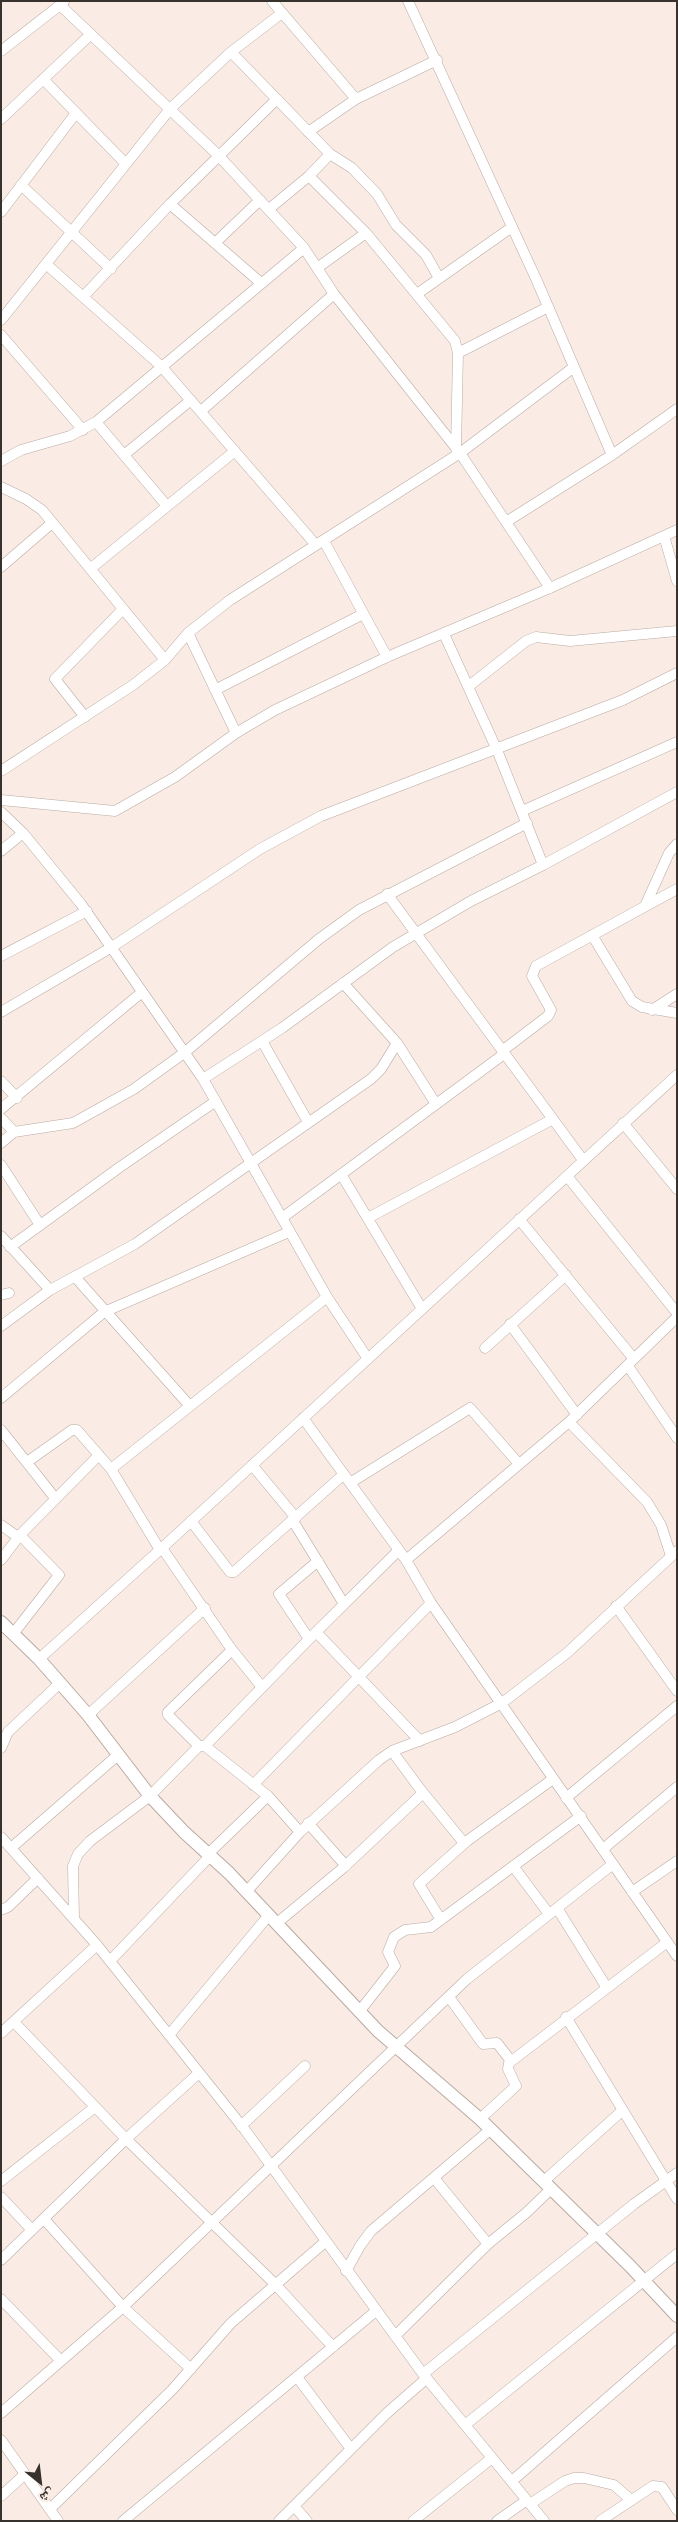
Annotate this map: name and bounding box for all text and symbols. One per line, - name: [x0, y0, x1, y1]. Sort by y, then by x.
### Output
- north arrow: [15, 2457, 65, 2507]
- text: ش: [37, 2485, 58, 2507]

